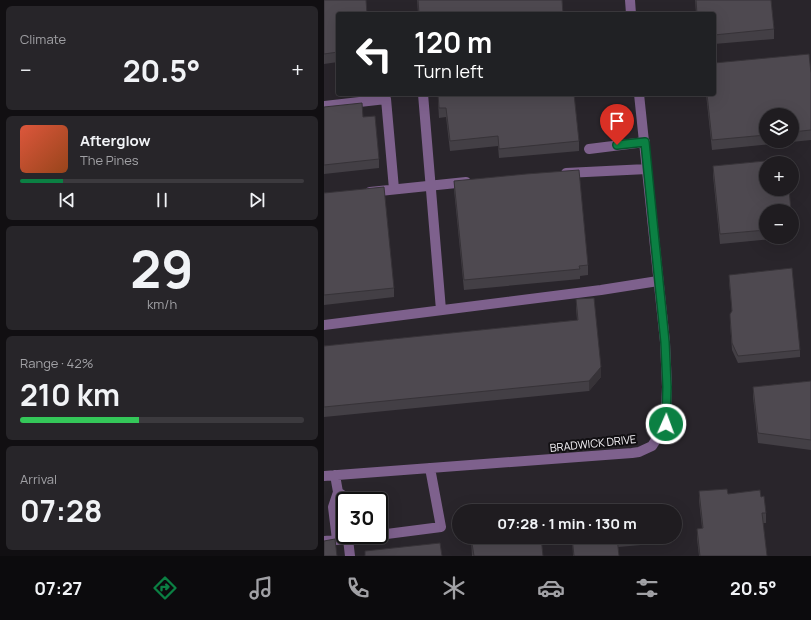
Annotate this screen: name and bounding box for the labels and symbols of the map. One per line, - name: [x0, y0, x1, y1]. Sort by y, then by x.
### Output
- pin: [600, 104, 634, 145]
- position arrow: [645, 403, 687, 445]
- street label: BRADWICK DRIVE: [549, 431, 637, 455]
- speed limit sign: 30: [336, 492, 388, 544]

